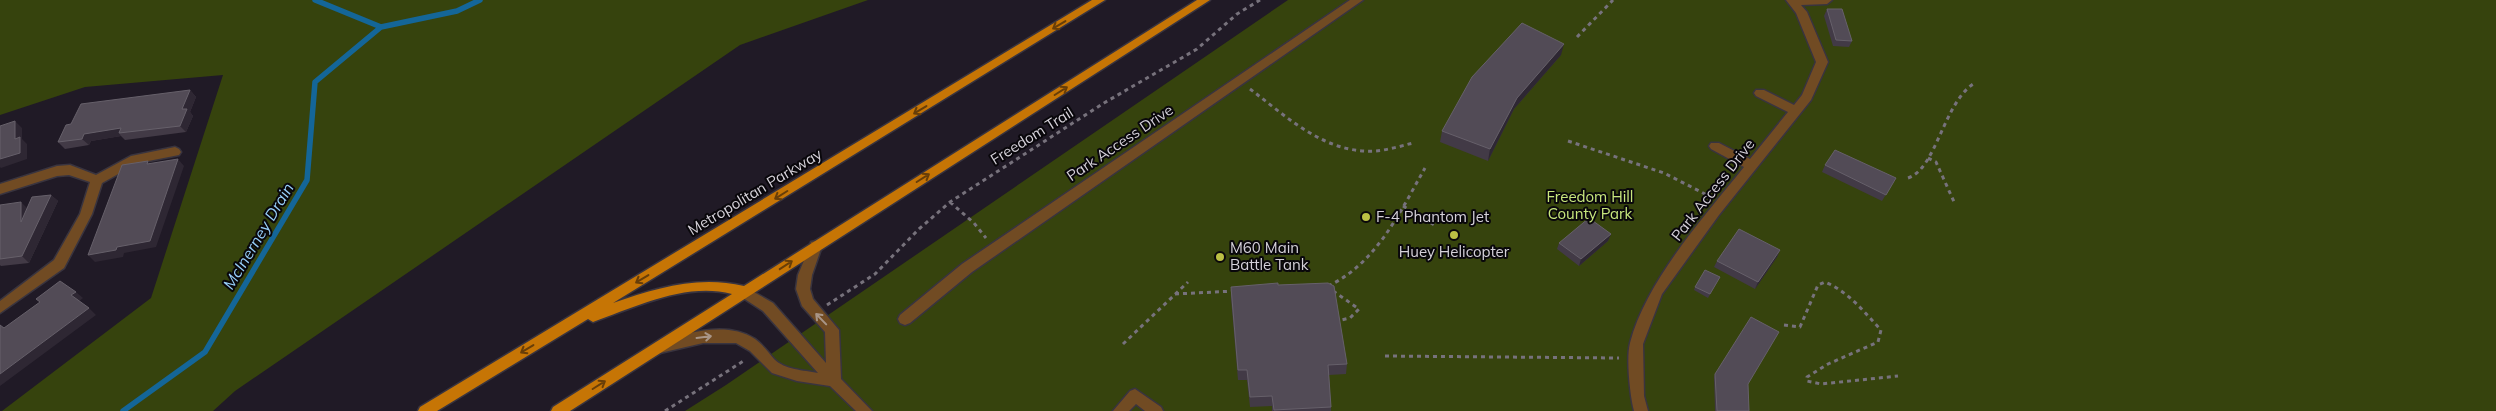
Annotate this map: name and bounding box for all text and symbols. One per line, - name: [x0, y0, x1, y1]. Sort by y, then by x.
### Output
- one-way arrow: [1052, 21, 1066, 31]
- one-way arrow: [1053, 86, 1067, 96]
- street label: Park Access Drive: [1063, 100, 1177, 185]
- street label: Freedom Trail: [987, 103, 1077, 169]
- one-way arrow: [913, 105, 927, 115]
- street label: Park Access Drive: [1667, 135, 1758, 244]
- street label: Metropolitan Parkway: [684, 144, 825, 239]
- one-way arrow: [916, 173, 930, 183]
- water label: McInerney Drain: [218, 179, 298, 293]
- park label: Freedom Hill County Park: [1547, 187, 1633, 223]
- one-way arrow: [775, 190, 789, 200]
- place label: F-4 Phantom Jet: [1376, 207, 1489, 226]
- marker: F-4 Phantom Jet: [1360, 211, 1372, 223]
- marker: Huey Helicopter: [1448, 229, 1460, 241]
- place label: M60 Main Battle Tank: [1230, 238, 1309, 274]
- place label: Huey Helicopter: [1399, 242, 1510, 261]
- marker: M60 Main Battle Tank: [1214, 251, 1226, 263]
- one-way arrow: [779, 260, 793, 270]
- one-way arrow: [636, 275, 650, 285]
- one-way arrow: [815, 313, 827, 326]
- one-way arrow: [696, 332, 712, 342]
- one-way arrow: [521, 345, 535, 355]
- one-way arrow: [592, 380, 606, 390]

